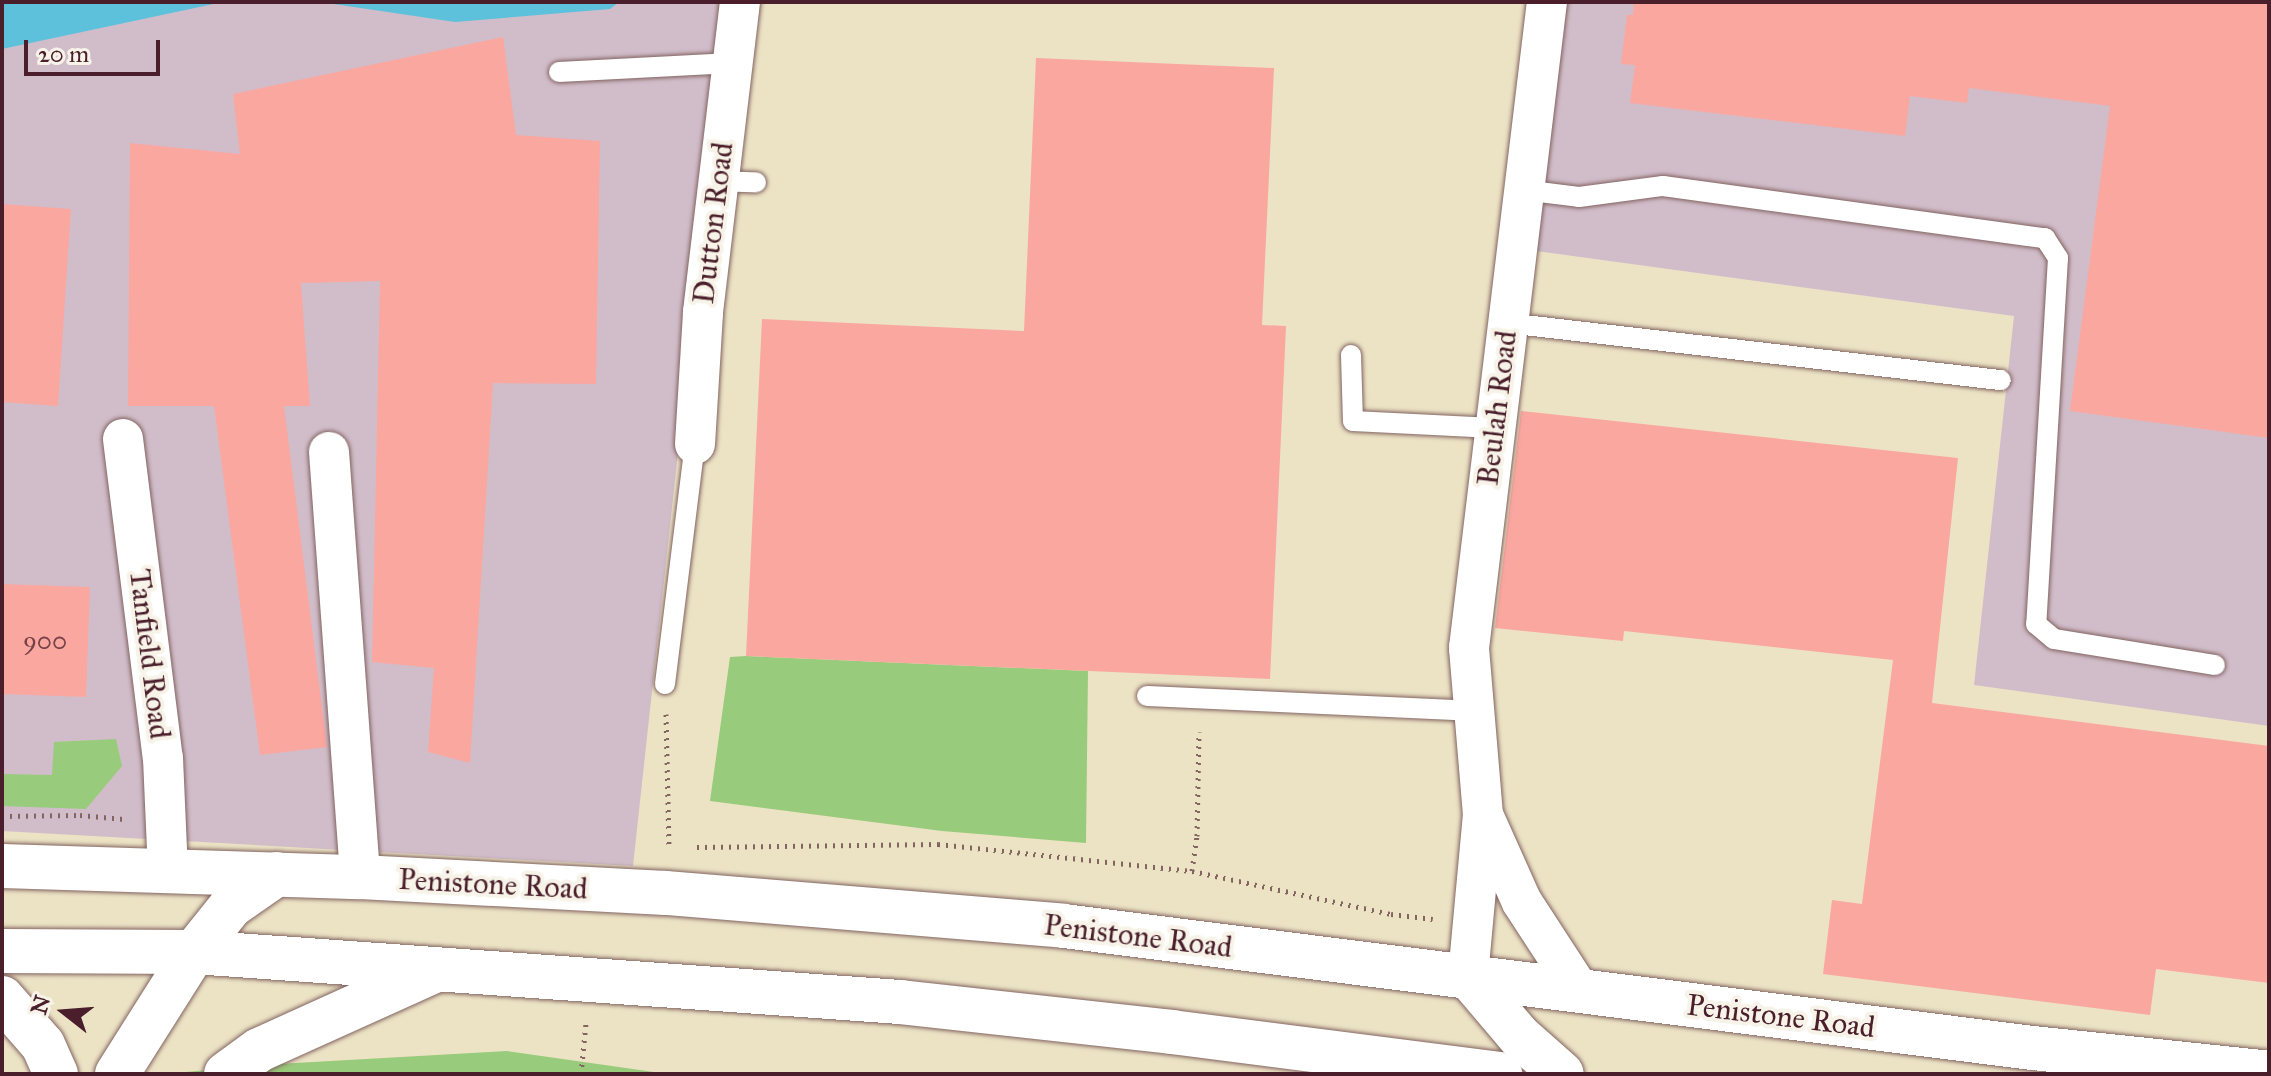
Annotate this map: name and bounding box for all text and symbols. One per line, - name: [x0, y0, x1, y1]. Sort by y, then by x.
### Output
- scale bar: [28, 24, 164, 74]
- text: 20 m: [38, 39, 89, 69]
- street label: Dutton Road: [685, 140, 741, 306]
- street label: Beulah Road: [1470, 328, 1524, 488]
- street label: Tanfield Road: [122, 567, 178, 741]
- house number: 900: [23, 625, 67, 657]
- street label: Penistone Road: [397, 861, 589, 907]
- street label: Penistone Road: [1042, 907, 1234, 965]
- north arrow: [24, 972, 104, 1052]
- street label: Penistone Road: [1685, 987, 1877, 1045]
- text: N: [25, 992, 56, 1018]

